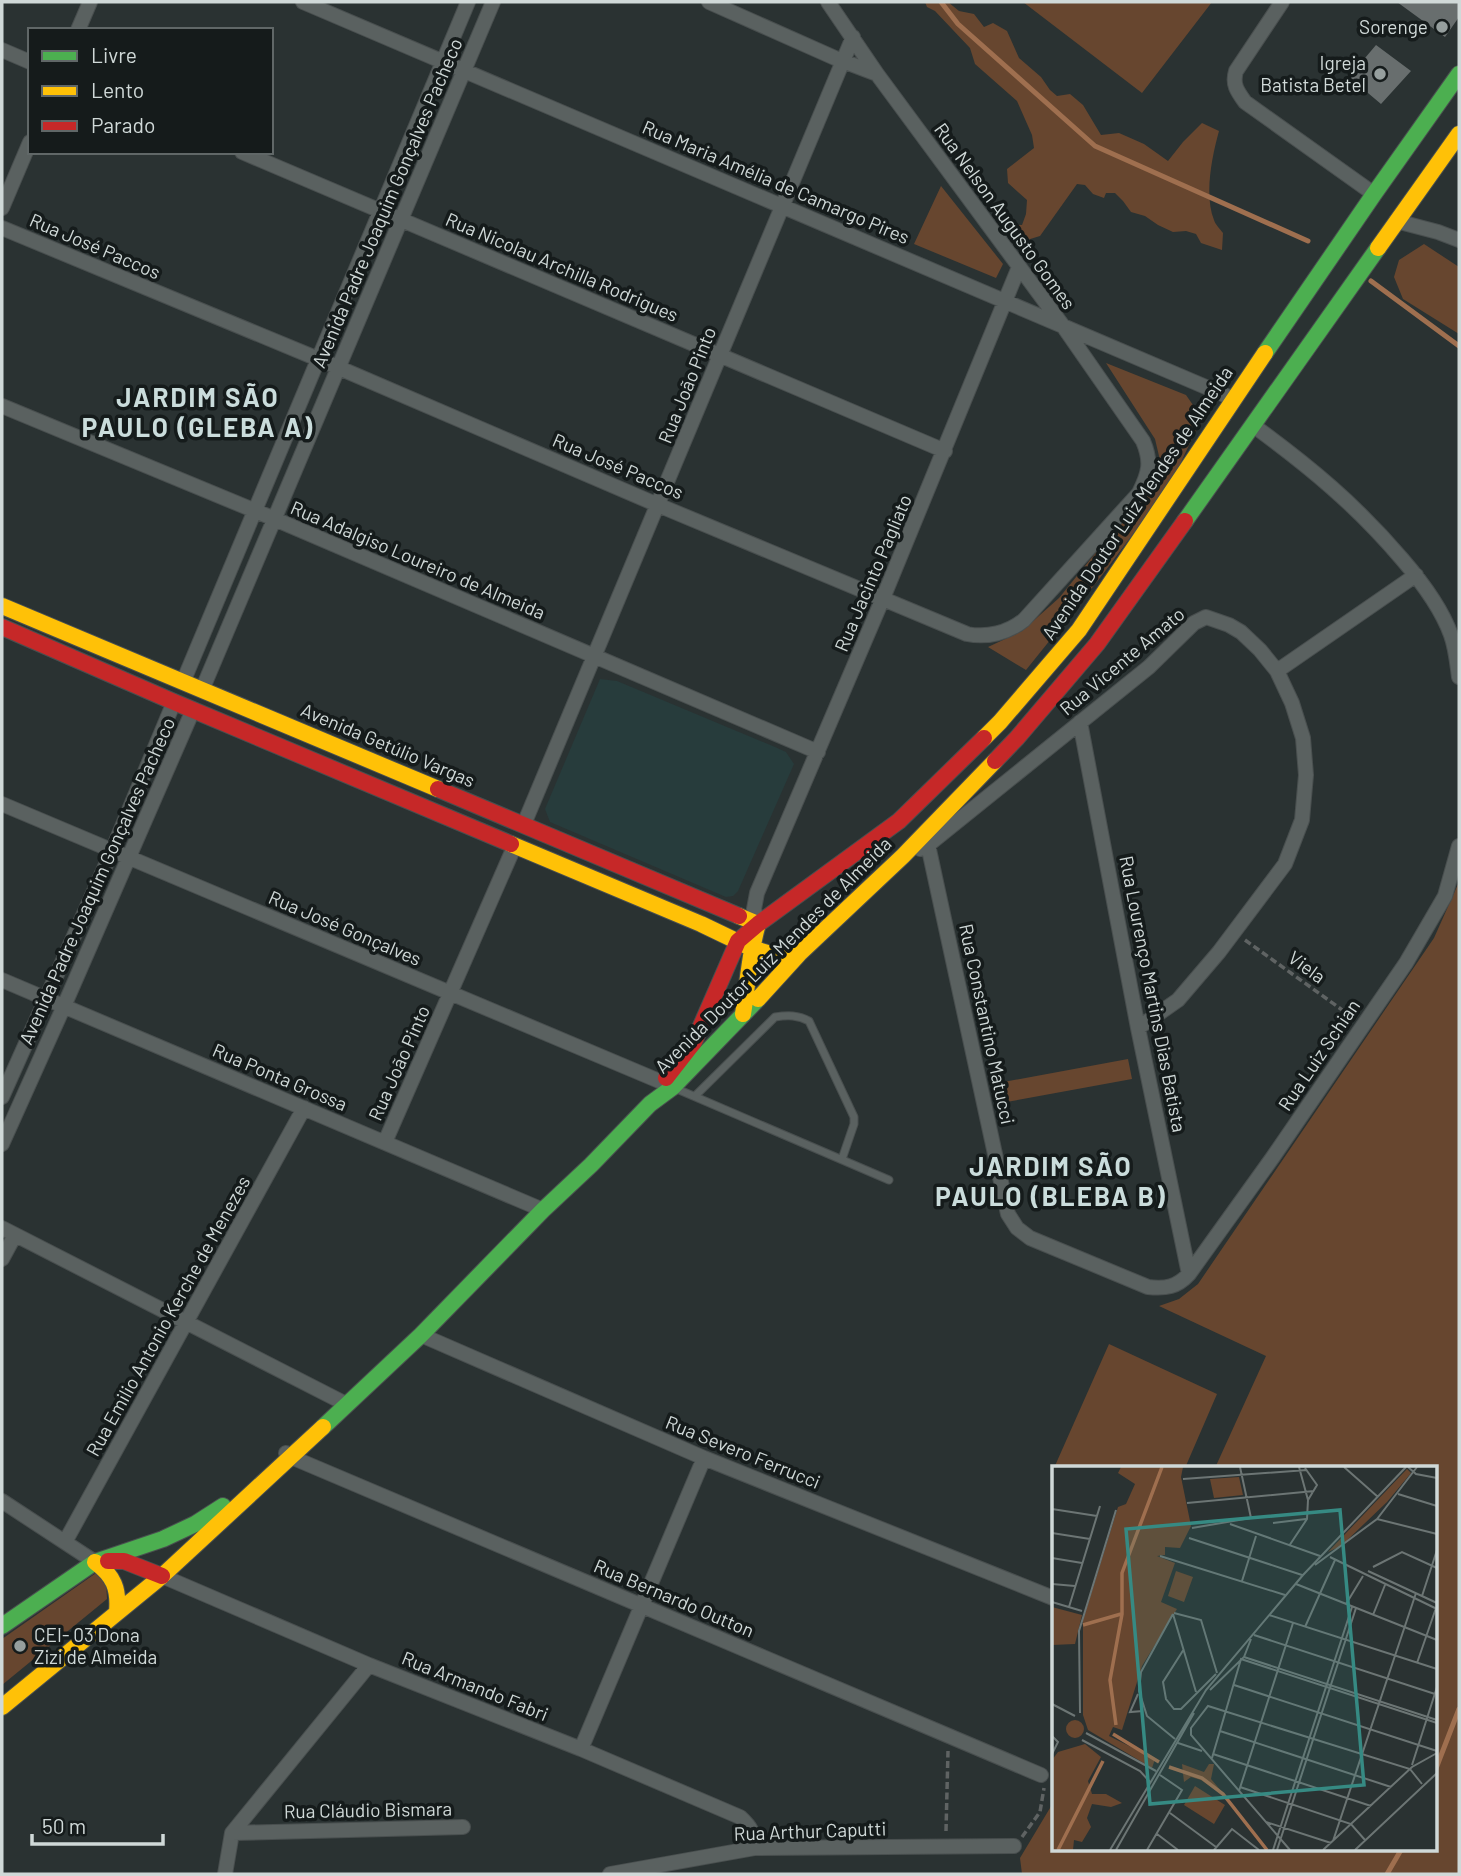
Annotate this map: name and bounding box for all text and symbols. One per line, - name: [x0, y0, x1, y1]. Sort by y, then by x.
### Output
- place label: Sorenge: [1359, 15, 1428, 38]
- marker: Sorenge: [1434, 19, 1450, 35]
- legend: [28, 28, 273, 154]
- street label: Avenida Padre Joaquim Gonçalves Pacheco: [306, 35, 467, 371]
- text: Livre: [91, 42, 137, 67]
- place label: Igreja Batista Betel: [1260, 51, 1366, 96]
- marker: Igreja Batista Betel: [1372, 66, 1388, 82]
- text: Lento: [91, 77, 144, 102]
- text: Parado: [91, 112, 155, 137]
- street label: Rua Maria Amélia de Camargo Pires: [639, 115, 913, 248]
- street label: Rua Nelson Augusto Gomes: [930, 118, 1081, 313]
- street label: Rua Nicolau Archilla Rodrigues: [442, 207, 682, 326]
- street label: Rua José Paccos: [26, 208, 164, 283]
- street label: Rua João Pinto: [653, 323, 720, 446]
- street label: Avenida Doutor Luiz Mendes de Almeida: [1036, 362, 1237, 644]
- district label: JARDIM SÃO PAULO (GLEBA A): [82, 381, 314, 442]
- street label: Rua José Paccos: [549, 428, 687, 503]
- street label: Rua Jacinto Pagliato: [829, 491, 916, 655]
- street label: Rua Adalgiso Loureiro de Almeida: [287, 495, 549, 624]
- street label: Rua Vicente Amato: [1055, 602, 1189, 720]
- street label: Avenida Getúlio Vargas: [298, 697, 479, 792]
- street label: Avenida Padre Joaquim Gonçalves Pacheco: [14, 714, 179, 1048]
- street label: Avenida Doutor Luiz Mendes de Almeida: [650, 832, 896, 1078]
- street label: Rua Lourenço Martins Dias Batista: [1115, 854, 1192, 1134]
- street label: Rua José Gonçalves: [265, 885, 425, 970]
- street label: Rua Constantino Matucci: [955, 922, 1020, 1126]
- street label: Viela: [1284, 945, 1330, 988]
- street label: Rua Luiz Schian: [1273, 995, 1364, 1115]
- street label: Rua João Pinto: [363, 1002, 434, 1124]
- street label: Rua Ponta Grossa: [210, 1038, 351, 1115]
- district label: JARDIM SÃO PAULO (BLEBA B): [935, 1150, 1167, 1211]
- street label: Rua Emilio Antonio Kerche de Menezes: [81, 1172, 254, 1460]
- street label: Rua Severo Ferrucci: [662, 1410, 824, 1493]
- inset map: [1052, 1466, 1436, 1852]
- street label: Rua Bernardo Outton: [591, 1553, 758, 1642]
- place label: CEI- 03 Dona Zizi de Almeida: [34, 1623, 157, 1668]
- marker: CEI- 03 Dona Zizi de Almeida: [12, 1638, 28, 1654]
- street label: Rua Armando Fabri: [399, 1646, 552, 1725]
- street label: Rua Cláudio Bismara: [284, 1797, 452, 1822]
- scale bar: [32, 1802, 163, 1846]
- text: 50 m: [42, 1813, 86, 1838]
- street label: Rua Arthur Caputti: [733, 1816, 887, 1845]

